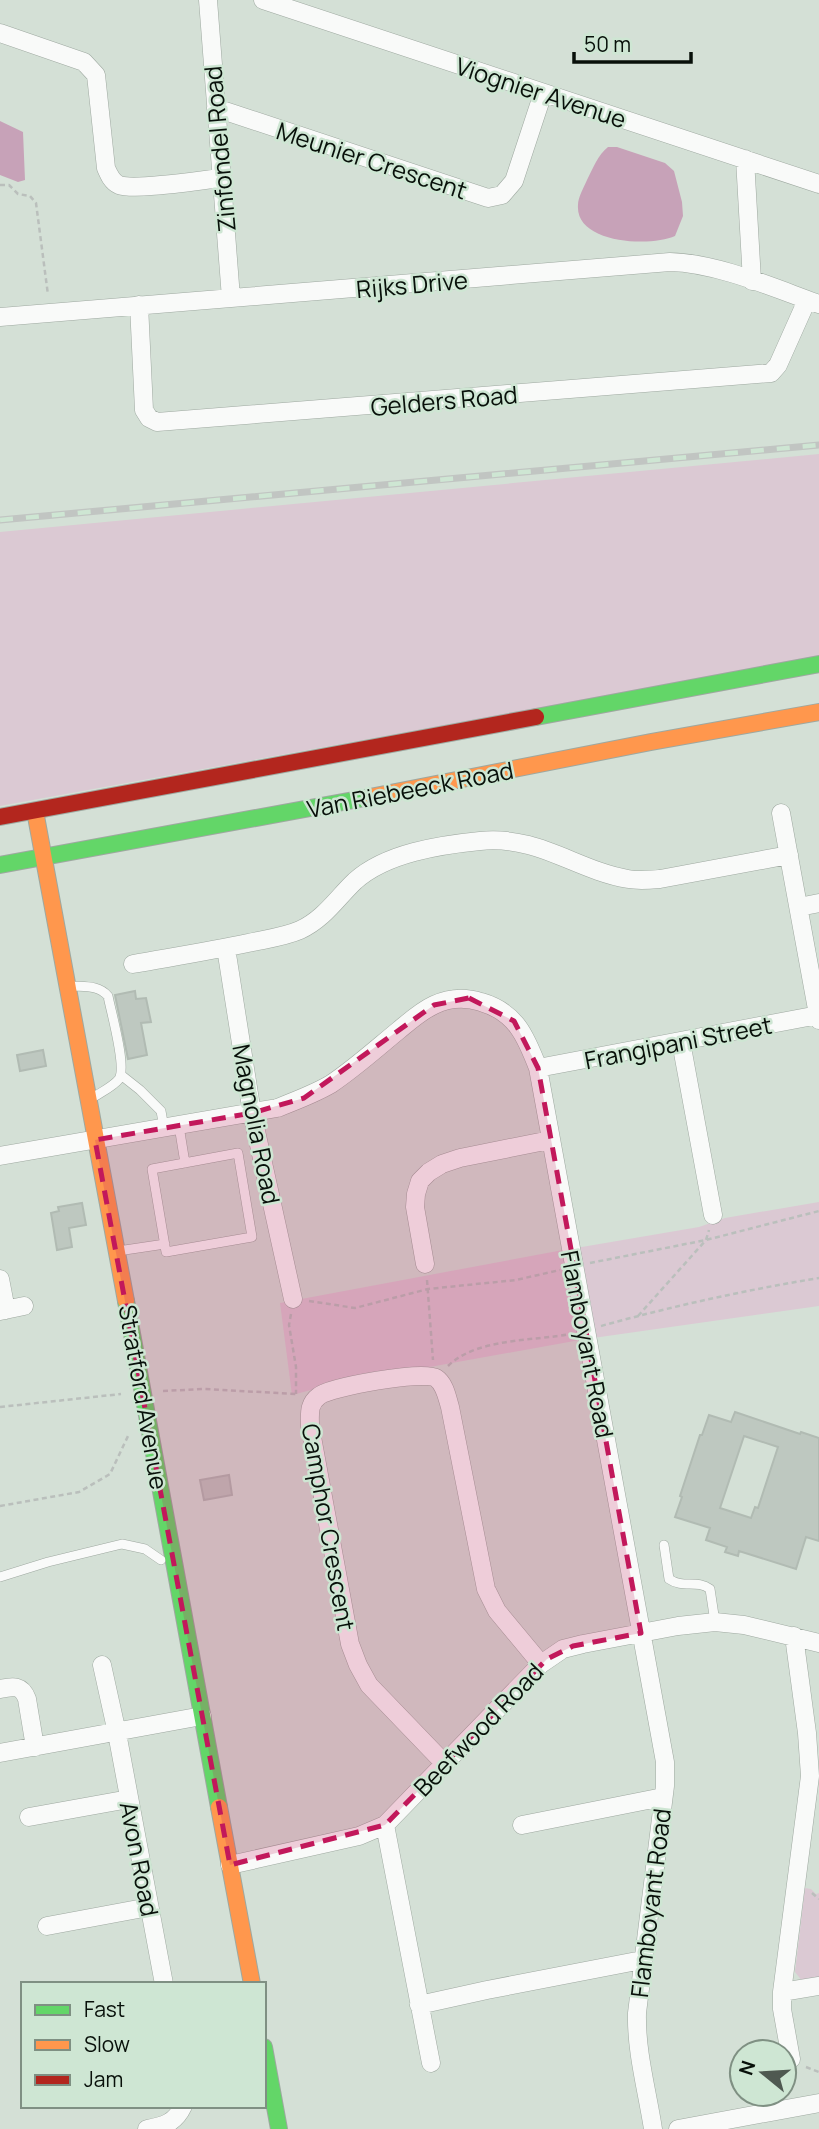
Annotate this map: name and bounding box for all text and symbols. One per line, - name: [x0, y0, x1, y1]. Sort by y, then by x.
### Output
- scale bar: [574, 21, 691, 65]
- text: 50 m: [584, 30, 631, 58]
- street label: Viognier Avenue: [451, 49, 631, 135]
- street label: Zinfondel Road: [195, 65, 243, 233]
- street label: Meunier Crescent: [273, 114, 471, 206]
- street label: Rijks Drive: [355, 263, 469, 305]
- street label: Gelders Road: [369, 377, 519, 423]
- street label: Van Riebeeck Road: [304, 753, 516, 825]
- street label: Frangipani Street: [581, 1008, 775, 1076]
- street label: Magnolia Road: [225, 1041, 289, 1207]
- street label: Flamboyant Road: [554, 1247, 622, 1441]
- street label: Stratford Avenue: [111, 1302, 177, 1492]
- street label: Camphor Crescent: [295, 1421, 363, 1633]
- street label: Beefwood Road: [406, 1655, 550, 1803]
- street label: Avon Road: [113, 1799, 167, 1919]
- street label: Flamboyant Road: [622, 1807, 678, 1999]
- legend: [21, 1982, 266, 2108]
- text: Fast: [84, 1995, 125, 2023]
- text: Slow: [84, 2030, 130, 2058]
- north arrow: [728, 2038, 798, 2108]
- text: N: [732, 2057, 761, 2078]
- text: Jam: [84, 2065, 123, 2093]

